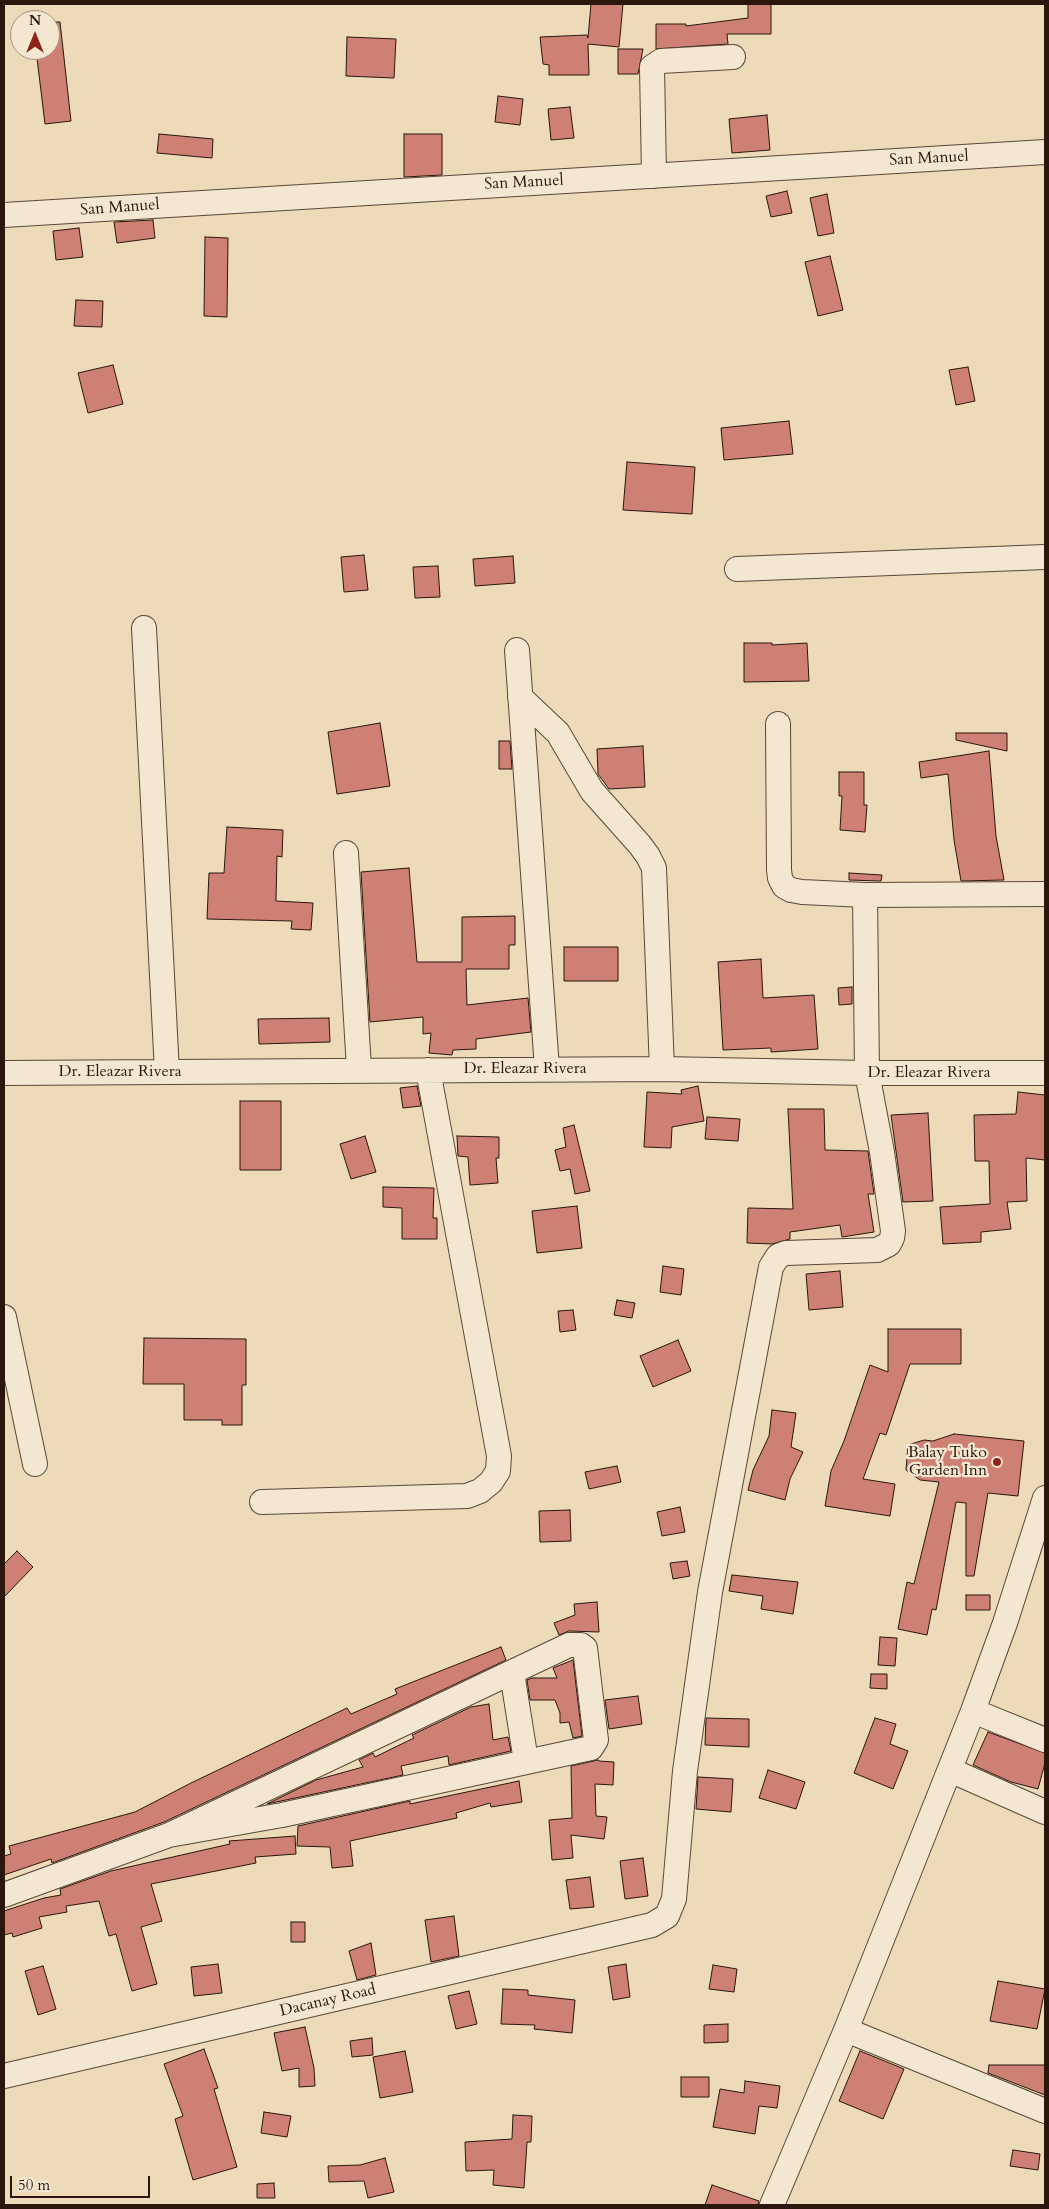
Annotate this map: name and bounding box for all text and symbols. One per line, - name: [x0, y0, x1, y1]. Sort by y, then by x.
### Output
- north arrow: [10, 10, 60, 60]
- text: N: [29, 11, 41, 30]
- street label: San Manuel: [889, 147, 969, 171]
- street label: San Manuel: [484, 171, 564, 195]
- street label: San Manuel: [80, 196, 160, 220]
- street label: Dr. Eleazar Rivera: [463, 1059, 587, 1079]
- street label: Dr. Eleazar Rivera: [58, 1062, 182, 1082]
- street label: Dr. Eleazar Rivera: [867, 1063, 991, 1083]
- place label: Balay Tuko Garden Inn: [908, 1443, 987, 1481]
- marker: Balay Tuko Garden Inn: [991, 1456, 1003, 1468]
- street label: Dacanay Road: [278, 1981, 378, 2021]
- scale bar: [12, 2166, 152, 2198]
- text: 50 m: [18, 2175, 50, 2195]

